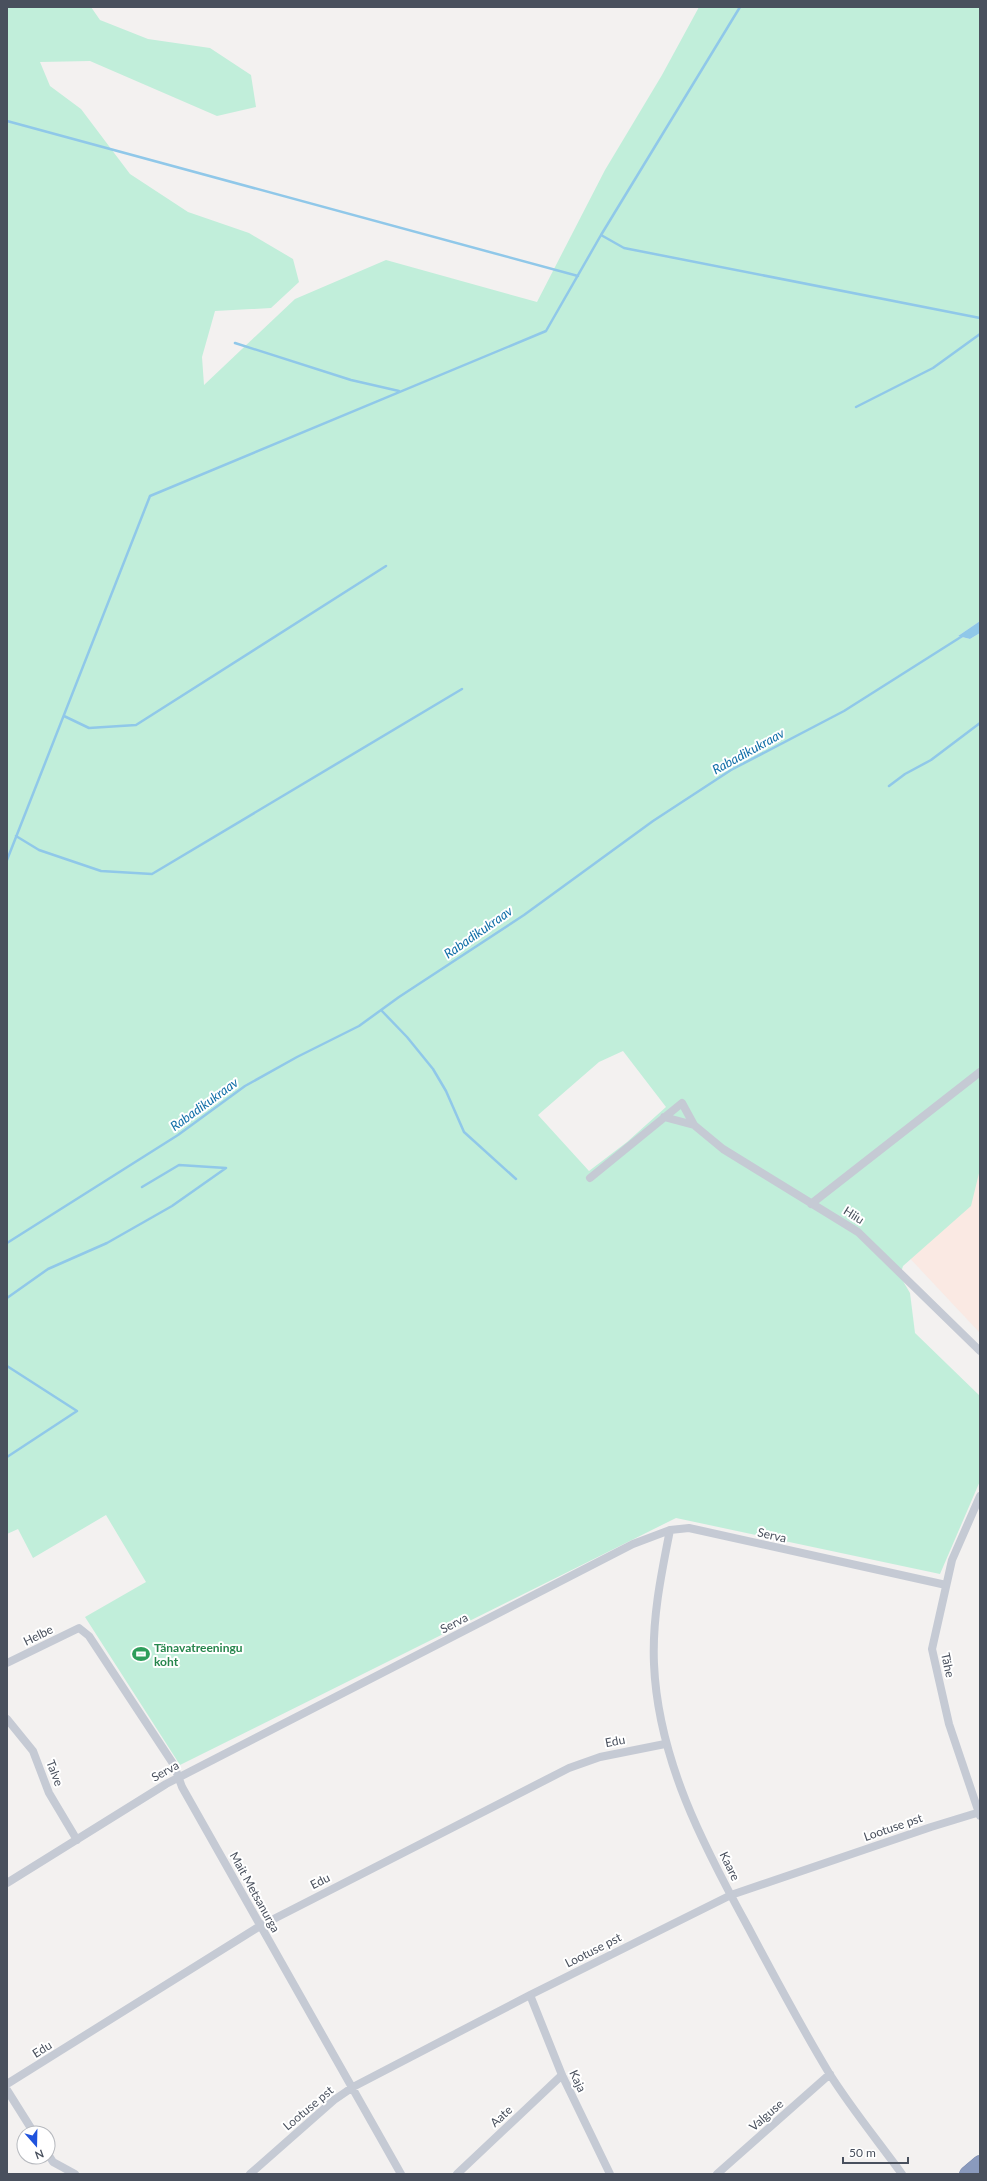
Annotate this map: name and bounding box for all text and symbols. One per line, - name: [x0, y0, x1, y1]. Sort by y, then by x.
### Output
- water label: Rabadikukraav: [709, 724, 788, 777]
- water label: Rabadikukraav: [441, 902, 516, 962]
- water label: Rabadikukraav: [167, 1074, 242, 1134]
- street label: Hiiu: [841, 1203, 867, 1227]
- street label: Serva: [756, 1524, 788, 1546]
- street label: Serva: [438, 1610, 470, 1636]
- street label: Helbe: [21, 1621, 55, 1649]
- place label: Tänavatreeningu koht: [154, 1640, 243, 1669]
- sports icon: Tänavatreeningu koht: [131, 1644, 151, 1664]
- street label: Tähe: [938, 1651, 958, 1679]
- street label: Edu: [604, 1732, 626, 1750]
- street label: Serva: [149, 1757, 181, 1785]
- street label: Talve: [43, 1758, 67, 1788]
- street label: Lootuse pst: [862, 1810, 925, 1844]
- street label: Mait Metsanurga: [227, 1849, 283, 1935]
- street label: Kaare: [717, 1849, 743, 1883]
- street label: Edu: [308, 1870, 332, 1892]
- street label: Lootuse pst: [562, 1929, 624, 1971]
- street label: Edu: [30, 2037, 54, 2061]
- street label: Kaja: [566, 2068, 590, 2094]
- street label: Lootuse pst: [280, 2082, 337, 2133]
- street label: Valguse: [746, 2096, 786, 2134]
- street label: Aate: [487, 2102, 515, 2130]
- north arrow: [16, 2125, 56, 2165]
- scale bar: [843, 2139, 908, 2165]
- text: 50 m: [849, 2145, 876, 2160]
- text: N: [33, 2147, 46, 2162]

